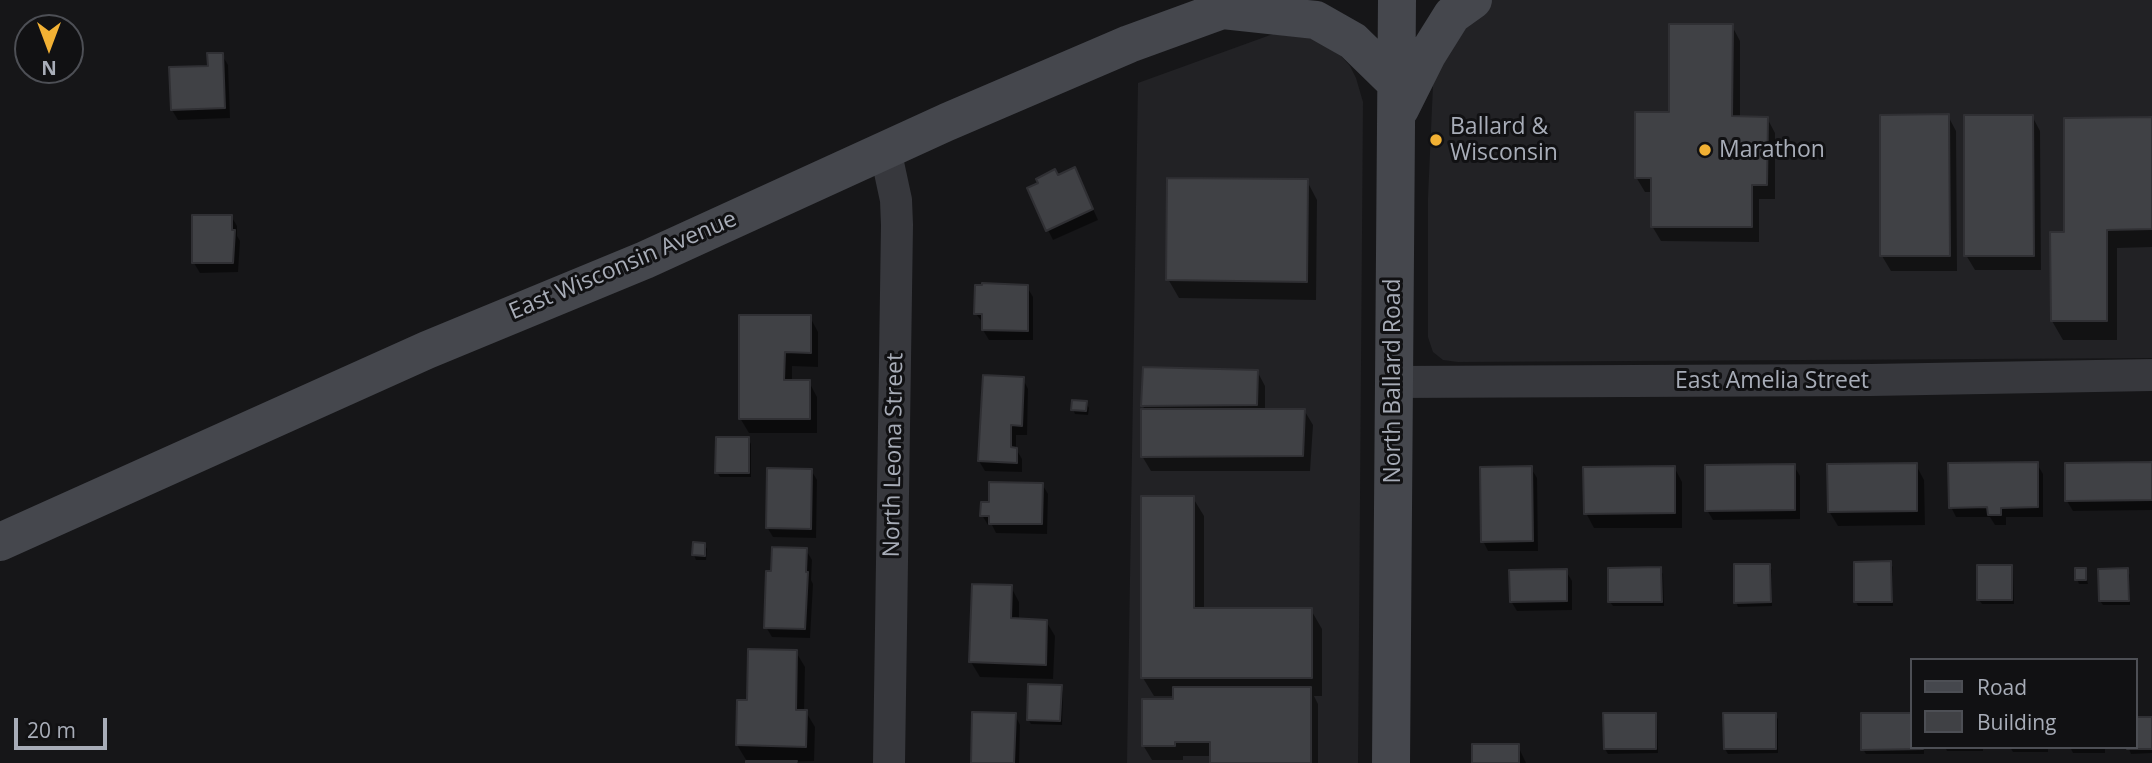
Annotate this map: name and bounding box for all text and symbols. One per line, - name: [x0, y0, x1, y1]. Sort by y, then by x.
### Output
- north arrow: [14, 14, 84, 84]
- text: N: [41, 55, 57, 81]
- place label: Ballard & Wisconsin: [1450, 113, 1558, 167]
- marker: Ballard & Wisconsin: [1428, 132, 1444, 148]
- place label: Marathon: [1719, 136, 1825, 164]
- marker: Marathon: [1697, 142, 1713, 158]
- street label: East Wisconsin Avenue: [505, 206, 741, 326]
- street label: North Ballard Road: [1379, 278, 1407, 484]
- street label: North Leona Street: [878, 352, 910, 558]
- street label: East Amelia Street: [1675, 367, 1869, 395]
- legend: [1910, 658, 2138, 749]
- text: Road: [1977, 673, 2027, 701]
- scale bar: [18, 704, 110, 748]
- text: Building: [1977, 708, 2056, 736]
- text: 20 m: [27, 716, 76, 744]

